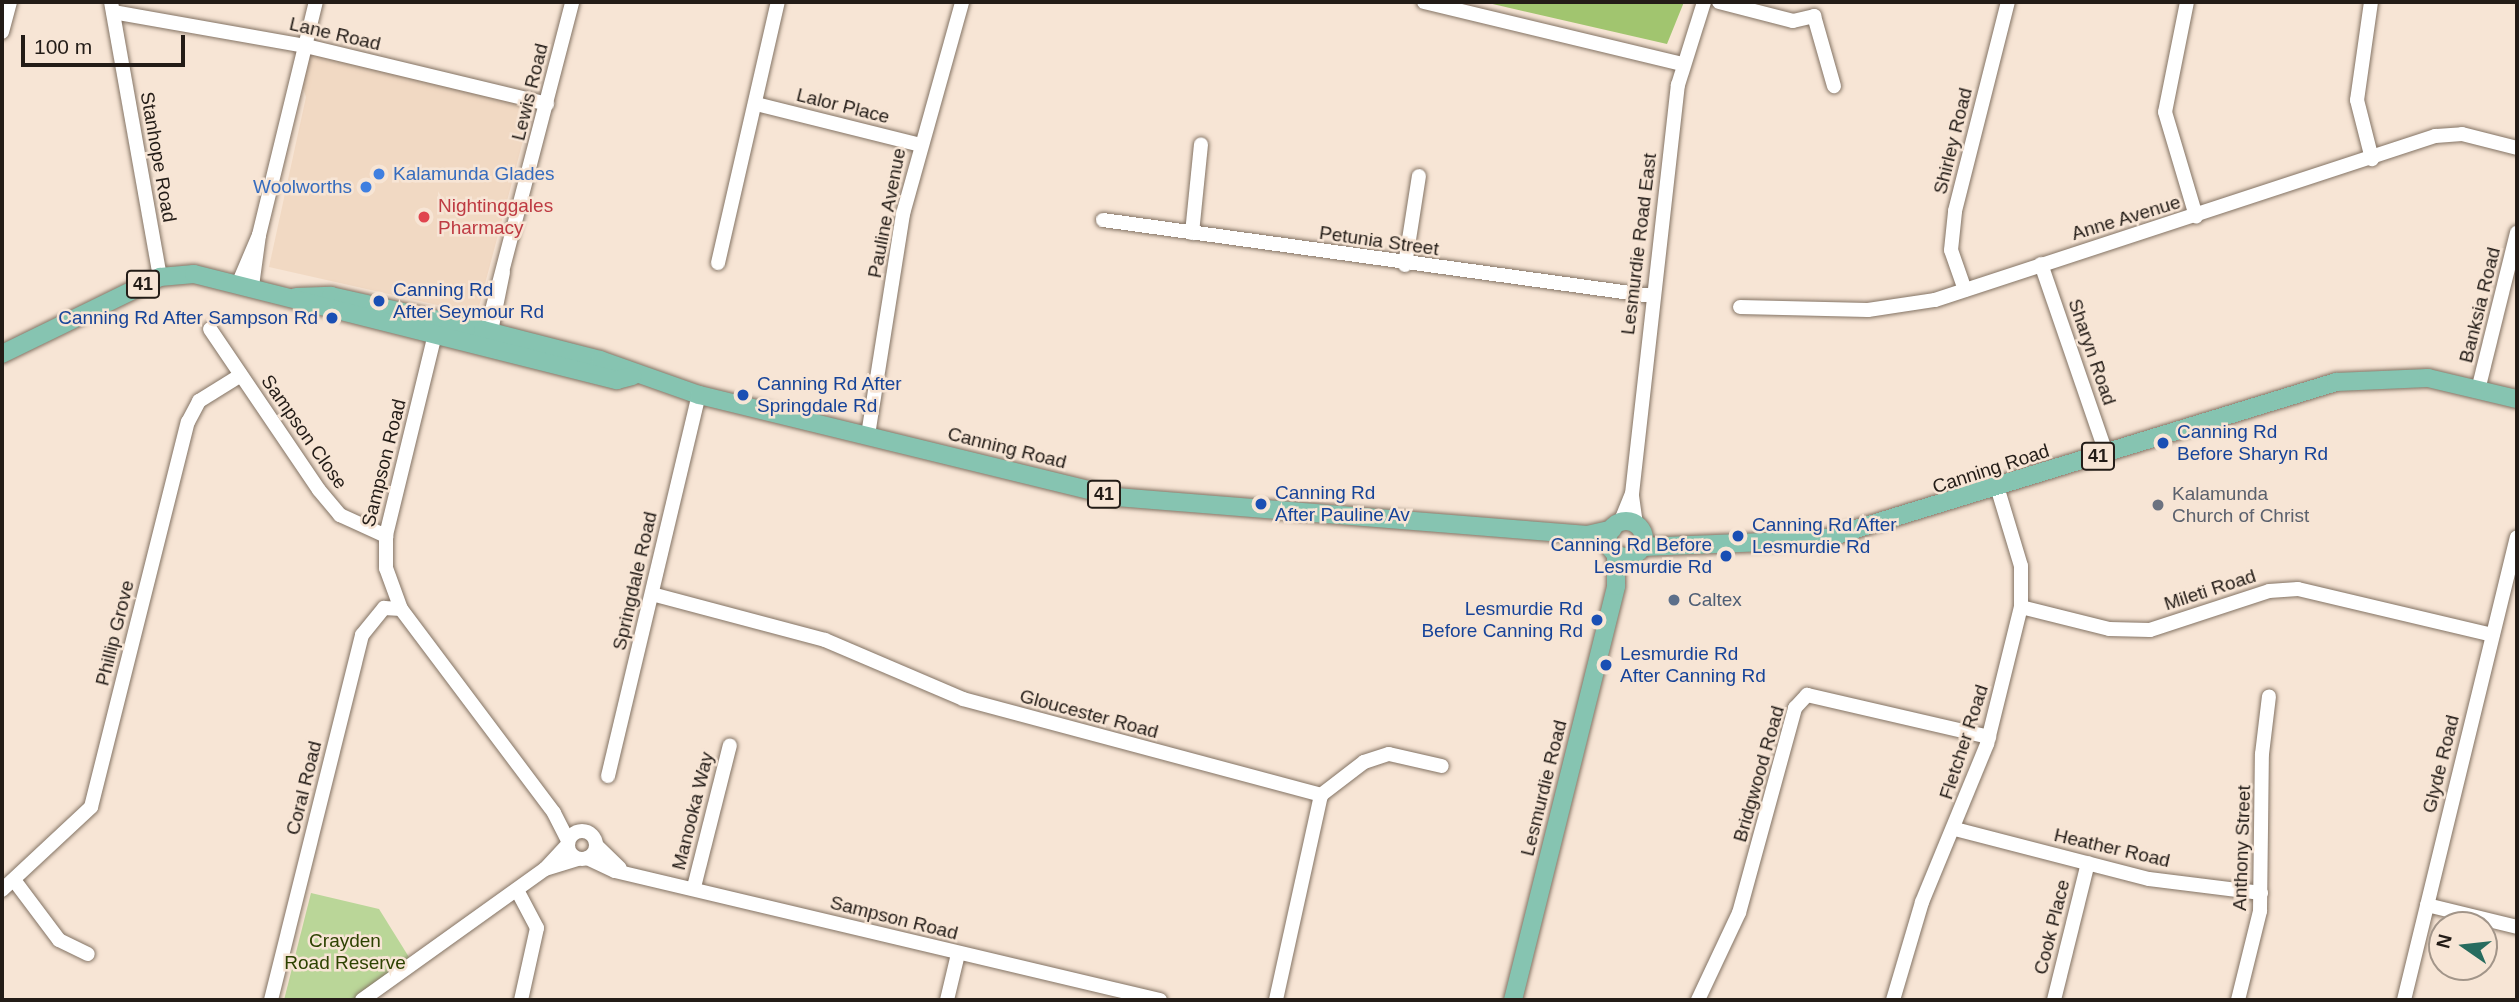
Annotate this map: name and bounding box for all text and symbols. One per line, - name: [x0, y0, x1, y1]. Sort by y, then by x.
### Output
- street label: Lane Road: [287, 12, 383, 56]
- scale bar: [24, 21, 189, 65]
- text: 100 m: [34, 35, 92, 58]
- street label: Lewis Road: [507, 41, 553, 143]
- street label: Lalor Place: [794, 83, 892, 129]
- street label: Shirley Road: [1929, 85, 1977, 197]
- street label: Stanhope Road: [135, 90, 181, 224]
- street label: Pauline Avenue: [863, 146, 911, 280]
- street label: Lesmurdie Road East: [1617, 152, 1661, 336]
- place label: Kalamunda Glades: [393, 163, 555, 185]
- marker: Kalamunda Glades: [371, 166, 387, 182]
- place label: Woolworths: [253, 176, 352, 198]
- marker: Woolworths: [358, 179, 374, 195]
- street label: Anne Avenue: [2068, 190, 2184, 246]
- place label: Nightinggales Pharmacy: [438, 195, 553, 239]
- marker: Nightinggales Pharmacy: [416, 209, 432, 225]
- street label: Petunia Street: [1318, 221, 1440, 261]
- street label: Banksia Road: [2455, 245, 2505, 365]
- road number: 41: [125, 270, 160, 298]
- place label: Canning Rd After Seymour Rd: [393, 279, 544, 323]
- marker: Canning Rd After Seymour Rd: [371, 293, 387, 309]
- street label: Sharyn Road: [2063, 296, 2121, 408]
- place label: Canning Rd After Sampson Rd: [57, 307, 318, 329]
- marker: Canning Rd After Sampson Rd: [324, 310, 340, 326]
- street label: Sampson Close: [256, 371, 352, 493]
- place label: Canning Rd After Springdale Rd: [757, 373, 903, 417]
- marker: Canning Rd After Springdale Rd: [735, 387, 751, 403]
- street label: Sampson Road: [357, 397, 411, 529]
- place label: Canning Rd Before Sharyn Rd: [2177, 421, 2328, 465]
- street label: Canning Road: [945, 422, 1069, 474]
- marker: Canning Rd Before Sharyn Rd: [2155, 435, 2171, 451]
- street label: Canning Road: [1930, 439, 2052, 499]
- road number: 41: [2080, 442, 2116, 470]
- road number: 41: [1086, 480, 1122, 508]
- place label: Canning Rd After Pauline Av: [1275, 482, 1411, 526]
- place label: Kalamunda Church of Christ: [2172, 483, 2309, 527]
- marker: Canning Rd After Pauline Av: [1253, 496, 1269, 512]
- marker: Kalamunda Church of Christ: [2150, 497, 2166, 513]
- street label: Springdale Road: [608, 509, 662, 653]
- place label: Canning Rd After Lesmurdie Rd: [1752, 514, 1898, 558]
- marker: Canning Rd After Lesmurdie Rd: [1730, 528, 1746, 544]
- place label: Canning Rd Before Lesmurdie Rd: [1550, 534, 1712, 578]
- marker: Canning Rd Before Lesmurdie Rd: [1718, 548, 1734, 564]
- street label: Mileti Road: [2161, 564, 2259, 616]
- street label: Phillip Grove: [91, 578, 139, 688]
- place label: Caltex: [1688, 589, 1742, 611]
- marker: Caltex: [1666, 592, 1682, 608]
- place label: Lesmurdie Rd Before Canning Rd: [1421, 598, 1583, 642]
- marker: Lesmurdie Rd Before Canning Rd: [1589, 612, 1605, 628]
- place label: Lesmurdie Rd After Canning Rd: [1620, 643, 1766, 687]
- marker: Lesmurdie Rd After Canning Rd: [1598, 657, 1614, 673]
- street label: Fletcher Road: [1935, 682, 1993, 802]
- street label: Gloucester Road: [1017, 685, 1161, 743]
- street label: Bridgwood Road: [1729, 703, 1789, 845]
- street label: Glyde Road: [2418, 713, 2464, 815]
- street label: Lesmurdie Road: [1516, 718, 1572, 858]
- street label: Coral Road: [281, 739, 327, 837]
- street label: Manooka Way: [667, 750, 719, 872]
- street label: Anthony Street: [2228, 785, 2256, 911]
- street label: Heather Road: [2052, 824, 2172, 872]
- street label: Cook Place: [2029, 877, 2075, 977]
- street label: Sampson Road: [828, 891, 960, 945]
- north arrow: [2428, 911, 2498, 981]
- park label: Crayden Road Reserve: [284, 930, 406, 974]
- text: N: [2432, 932, 2456, 950]

